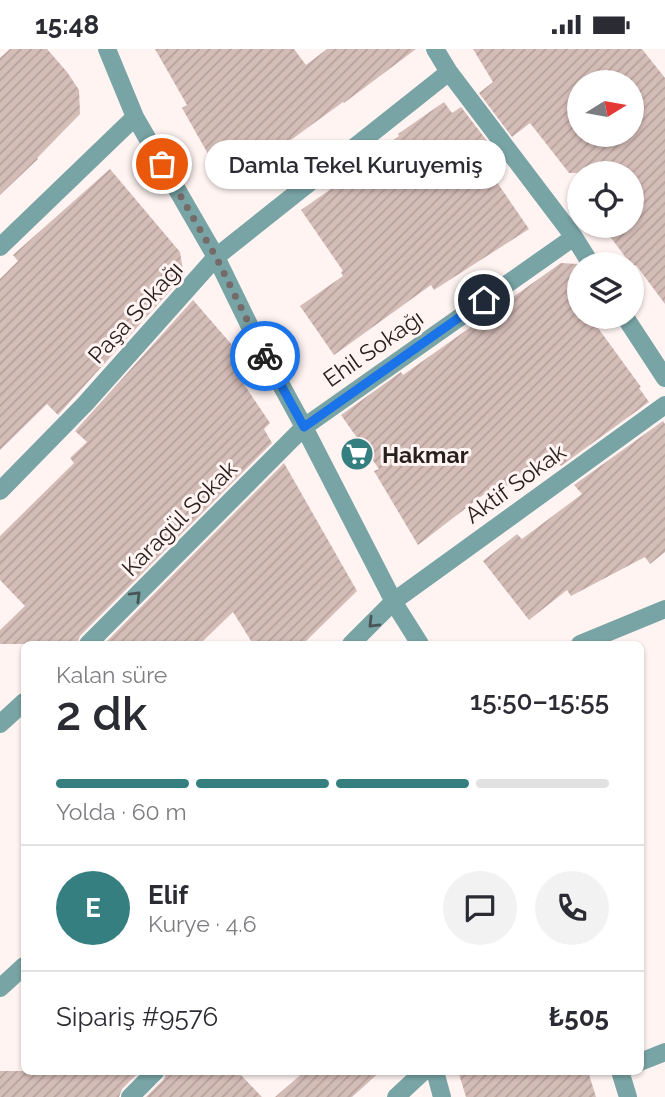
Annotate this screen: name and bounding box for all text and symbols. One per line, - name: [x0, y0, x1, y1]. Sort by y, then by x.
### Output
- text: 15:48: [35, 10, 99, 40]
- north arrow: [567, 70, 644, 147]
- map controls: [567, 70, 644, 329]
- pin: [132, 134, 192, 194]
- callout: Damla Tekel Kuruyemiş: [204, 139, 505, 189]
- icon: bag: [143, 145, 181, 183]
- text: Damla Tekel Kuruyemiş: [229, 151, 482, 178]
- button: locate: [567, 161, 644, 238]
- button: layers: [567, 252, 644, 329]
- street label: Paşa Sokağı: [82, 255, 188, 369]
- pin: [454, 270, 514, 330]
- icon: home: [465, 281, 503, 319]
- street label: Ehil Sokağı: [318, 304, 428, 392]
- courier: [230, 321, 300, 391]
- icon: bike: [246, 337, 284, 375]
- supermarket icon: Hakmar: [338, 435, 376, 473]
- street label: Aktif Sokak: [459, 437, 571, 529]
- place label: Hakmar: [382, 441, 469, 468]
- street label: Karagül Sokak: [116, 455, 242, 581]
- one-way arrow: [128, 591, 141, 604]
- one-way arrow: [368, 614, 381, 627]
- text: Kalan süre: [56, 661, 167, 688]
- text: 15:50–15:55: [470, 686, 609, 716]
- text: 2 dk: [56, 687, 147, 741]
- text: Yolda · 60 m: [56, 798, 187, 825]
- button: chat: [443, 871, 517, 945]
- button: phone: [535, 871, 609, 945]
- text: Elif: [148, 880, 188, 910]
- text: E: [85, 893, 101, 923]
- text: Kurye · 4.6: [148, 910, 257, 937]
- text: Sipariş #9576: [56, 1002, 218, 1032]
- text: ₺505: [549, 1002, 609, 1032]

